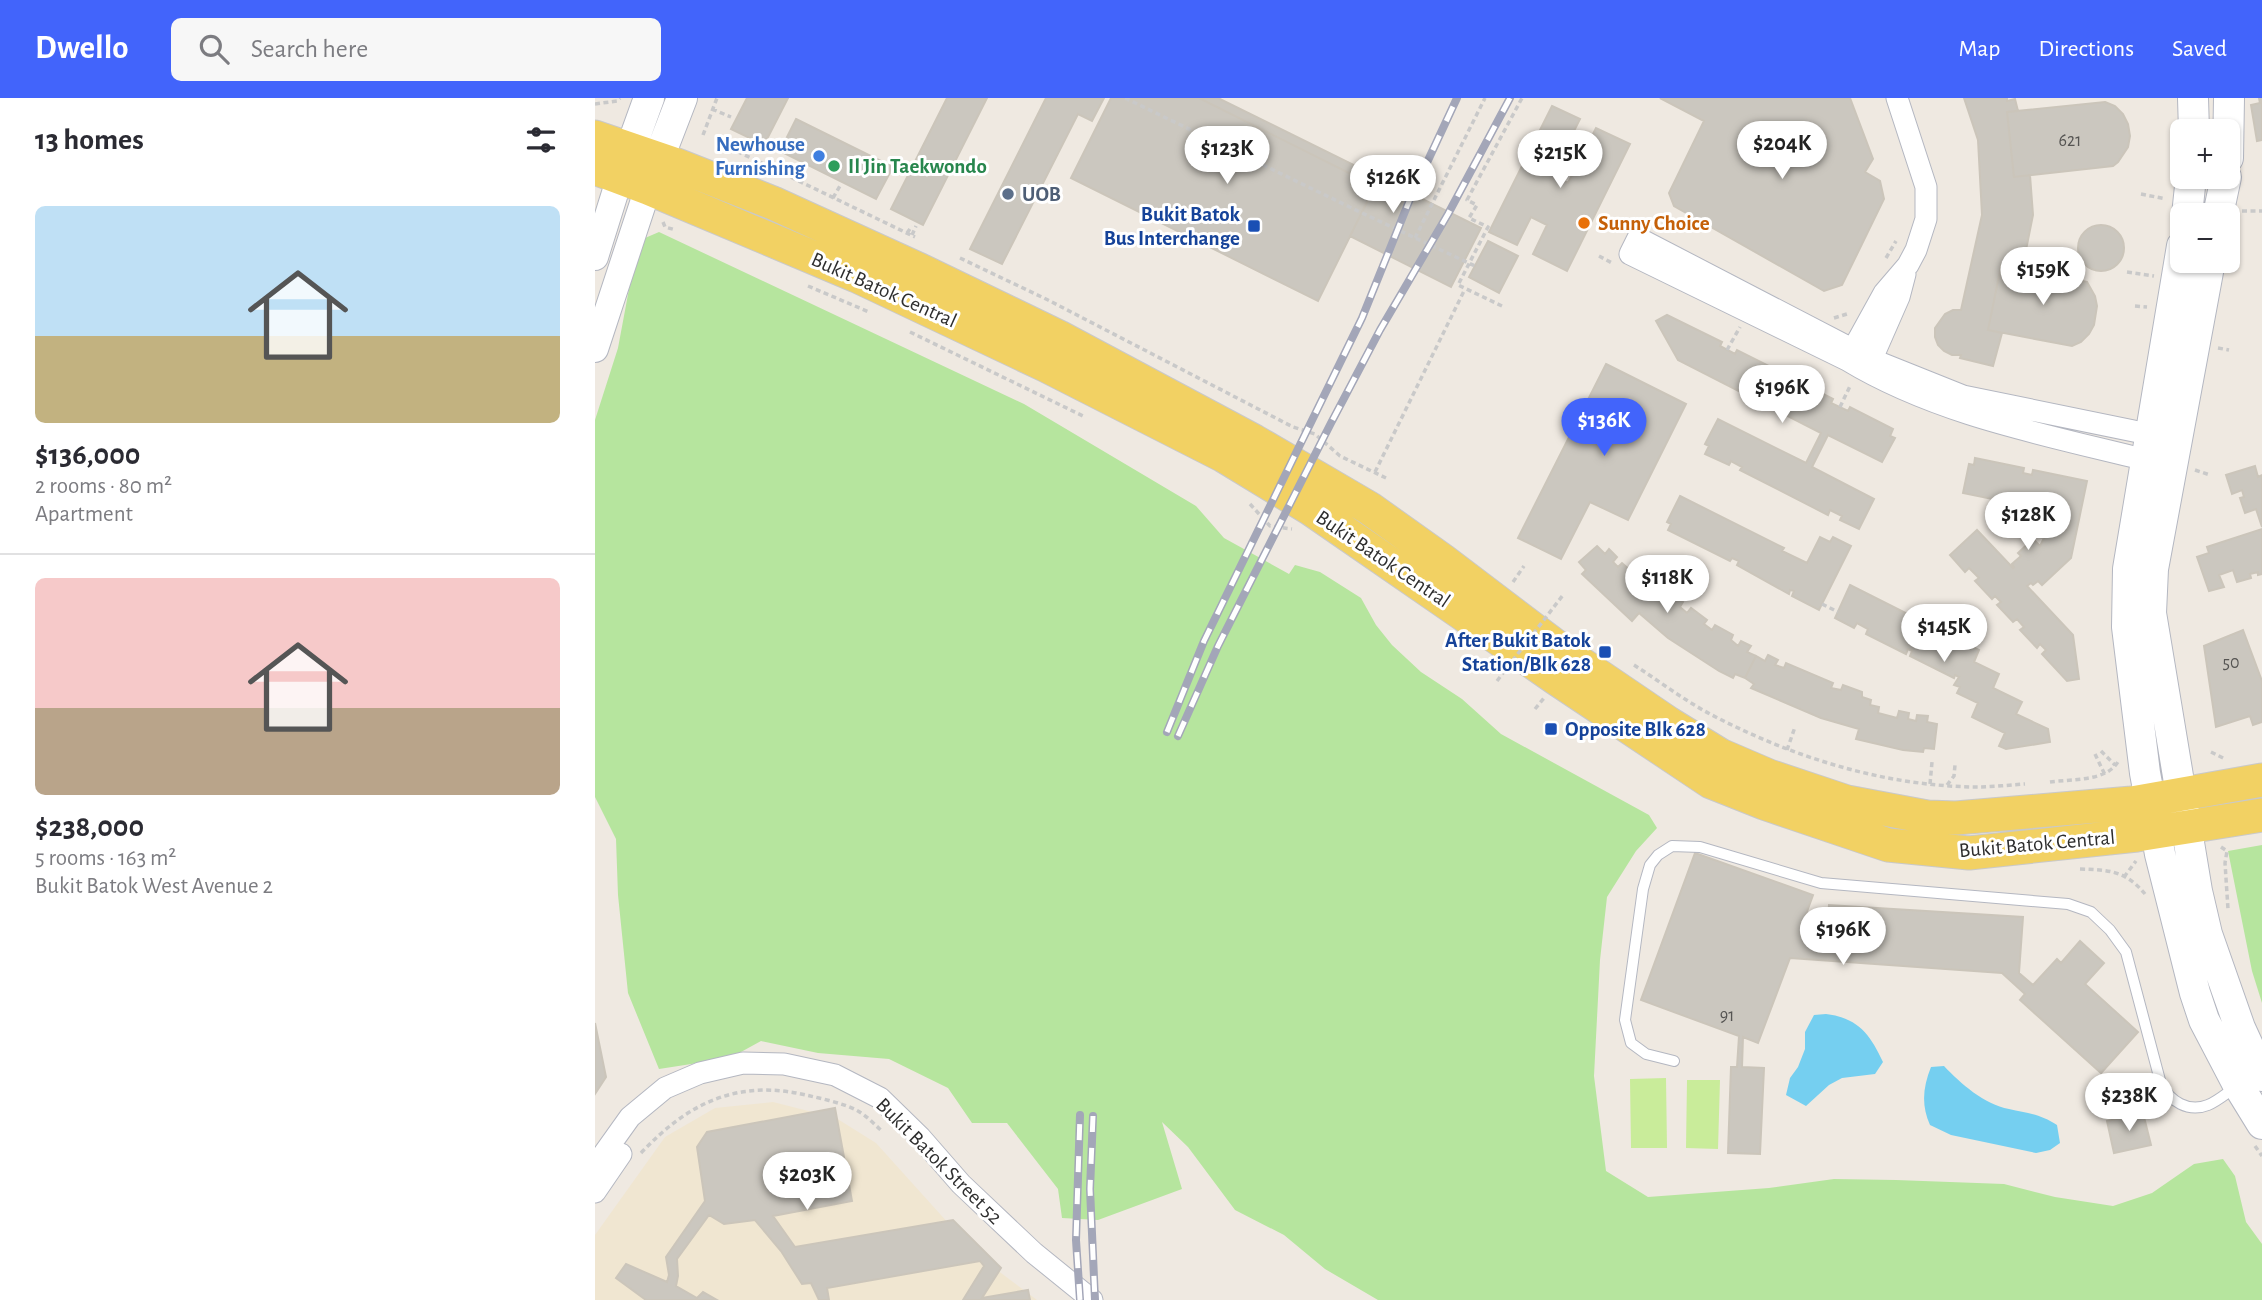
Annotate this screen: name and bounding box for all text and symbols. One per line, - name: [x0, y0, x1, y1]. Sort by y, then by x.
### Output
- search box: [171, 18, 661, 81]
- icon: search: [195, 30, 233, 68]
- text: Dwello: [35, 32, 129, 65]
- text: Search here: [251, 36, 368, 62]
- text: Map: [1958, 37, 2000, 61]
- text: Directions: [2038, 37, 2134, 61]
- text: Saved: [2172, 37, 2227, 61]
- map controls: [2170, 119, 2240, 273]
- button: +: [2170, 119, 2240, 189]
- icon: filters: [522, 121, 560, 159]
- pin: $204K: [1733, 122, 1831, 181]
- text: 13 homes: [35, 125, 144, 155]
- pin: $123K: [1178, 126, 1276, 186]
- pin: $215K: [1511, 130, 1609, 190]
- text: $204K: [1753, 132, 1811, 155]
- house number: 621: [2059, 132, 2081, 150]
- place label: Newhouse Furnishing: [715, 134, 805, 179]
- text: $123K: [1201, 137, 1253, 160]
- text: $215K: [1534, 141, 1586, 164]
- marker: Newhouse Furnishing: [811, 148, 827, 164]
- place label: Il Jin Taekwondo: [848, 156, 987, 177]
- pin: $126K: [1344, 156, 1442, 215]
- marker: Il Jin Taekwondo: [826, 158, 842, 174]
- text: $126K: [1366, 166, 1420, 189]
- place label: UOB: [1022, 184, 1061, 205]
- marker: UOB: [1000, 186, 1016, 202]
- button: −: [2170, 203, 2240, 273]
- place label: Bukit Batok Bus Interchange: [1104, 204, 1241, 249]
- place label: Sunny Choice: [1598, 213, 1710, 234]
- marker: Sunny Choice: [1576, 215, 1592, 231]
- marker: Bukit Batok Bus Interchange: [1246, 218, 1262, 234]
- pin: $159K: [1994, 248, 2092, 307]
- street label: Bukit Batok Central: [808, 249, 960, 331]
- icon: home: [235, 252, 361, 378]
- text: $159K: [2016, 258, 2070, 281]
- pin: $196K: [1733, 366, 1831, 425]
- text: $196K: [1755, 376, 1809, 399]
- pin: $136K: [1555, 398, 1653, 458]
- text: $136K: [1577, 409, 1631, 432]
- text: $136,000: [35, 440, 140, 470]
- text: 2 rooms · 80 m²: [35, 475, 172, 498]
- pin: $128K: [1979, 492, 2077, 552]
- text: Apartment: [35, 503, 133, 526]
- text: $128K: [2001, 503, 2055, 526]
- street label: Bukit Batok Central: [1312, 506, 1454, 612]
- pin: $118K: [1618, 556, 1716, 615]
- text: $118K: [1641, 566, 1693, 589]
- pin: $145K: [1895, 604, 1993, 664]
- text: $145K: [1917, 615, 1971, 638]
- icon: home: [235, 624, 361, 750]
- place label: After Bukit Batok Station/Blk 628: [1445, 630, 1592, 675]
- marker: After Bukit Batok Station/Blk 628: [1597, 644, 1613, 660]
- house number: 50: [2222, 654, 2240, 672]
- place label: Opposite Blk 628: [1565, 719, 1706, 740]
- marker: Opposite Blk 628: [1543, 721, 1559, 737]
- text: $238,000: [35, 812, 144, 842]
- street label: Bukit Batok Central: [1958, 827, 2116, 861]
- text: 5 rooms · 163 m²: [35, 847, 176, 870]
- text: Bukit Batok West Avenue 2: [35, 875, 273, 898]
- pin: $196K: [1794, 908, 1892, 967]
- text: $196K: [1816, 918, 1870, 941]
- house number: 91: [1720, 1007, 1734, 1025]
- pin: $238K: [2080, 1074, 2178, 1133]
- text: $238K: [2101, 1084, 2157, 1107]
- street label: Bukit Batok Street 52: [872, 1094, 1006, 1228]
- pin: $203K: [758, 1152, 856, 1212]
- text: $203K: [779, 1163, 835, 1186]

